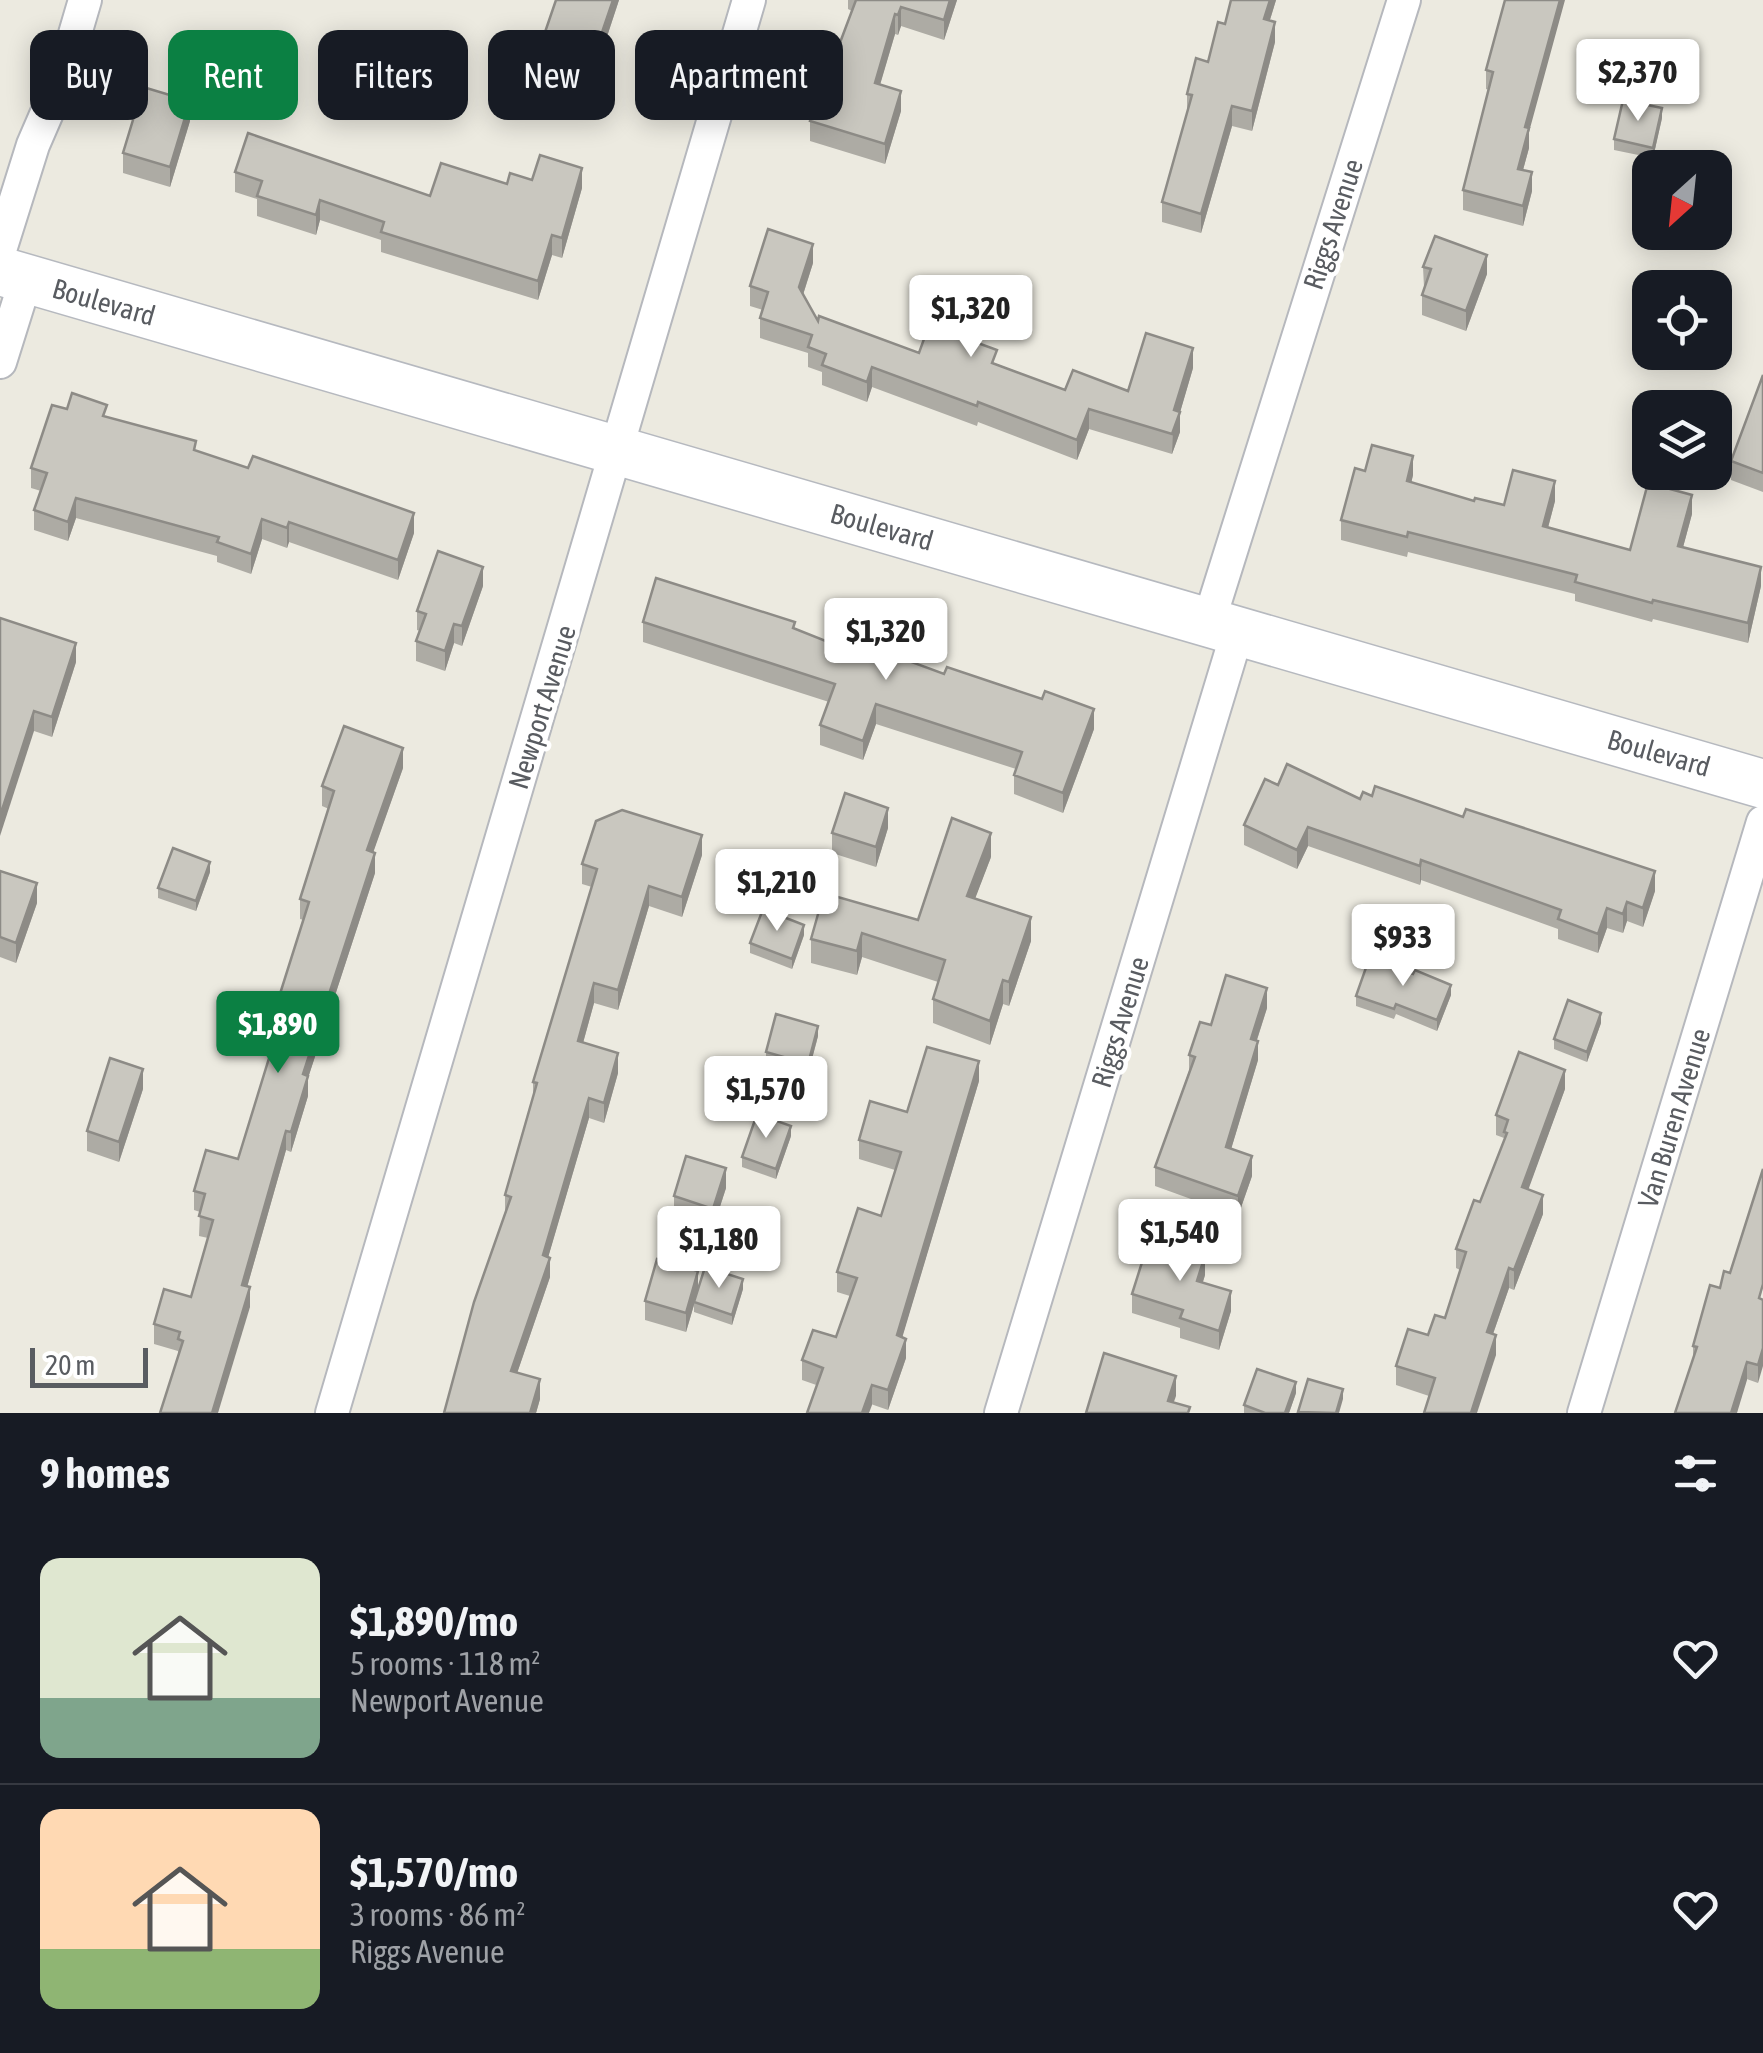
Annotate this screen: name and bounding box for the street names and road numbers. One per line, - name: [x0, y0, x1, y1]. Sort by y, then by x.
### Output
- street label: Riggs Avenue: [1297, 155, 1369, 293]
- street label: Boulevard: [49, 272, 159, 332]
- street label: Boulevard: [827, 497, 937, 557]
- street label: Newport Avenue: [502, 621, 582, 793]
- street label: Boulevard: [1604, 723, 1714, 783]
- street label: Riggs Avenue: [1085, 953, 1155, 1091]
- street label: Van Buren Avenue: [1632, 1024, 1716, 1212]

